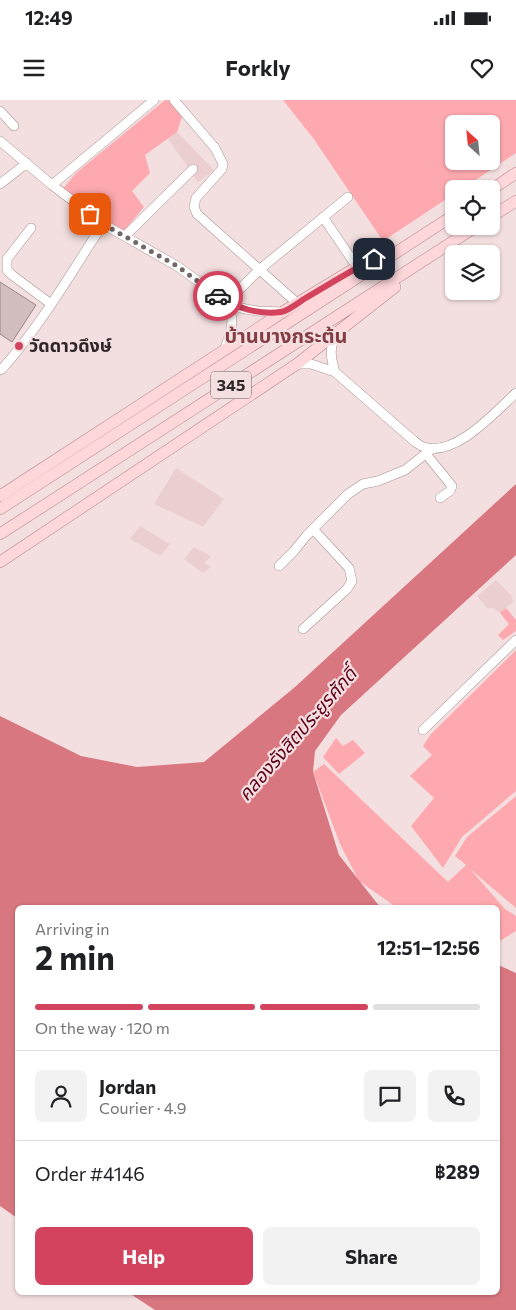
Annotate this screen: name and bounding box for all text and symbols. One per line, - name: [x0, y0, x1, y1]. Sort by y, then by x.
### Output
- text: 12:49: [25, 6, 73, 29]
- icon: menu: [20, 54, 48, 82]
- text: Forkly: [225, 54, 291, 81]
- icon: heart: [468, 54, 496, 82]
- north arrow: [445, 115, 500, 170]
- map controls: [445, 115, 500, 300]
- button: locate: [445, 180, 500, 235]
- pin: [69, 193, 111, 235]
- icon: bag: [76, 200, 104, 228]
- pin: [353, 238, 395, 280]
- icon: home: [360, 245, 388, 273]
- button: layers: [445, 245, 500, 300]
- courier: [193, 271, 243, 321]
- icon: car: [204, 282, 232, 310]
- district label: บ้านบางกระต้น: [224, 323, 348, 347]
- place label: วัดดาวดึงษ์: [29, 334, 112, 356]
- marker: วัดดาวดึงษ์: [13, 340, 25, 352]
- road number: 345: [211, 372, 251, 398]
- water label: คลองรังสิตประยูรศักดิ์: [233, 659, 365, 806]
- text: Arriving in: [35, 919, 109, 938]
- text: 12:51–12:56: [377, 936, 480, 959]
- text: 2 min: [35, 937, 115, 977]
- text: On the way · 120 m: [35, 1018, 170, 1037]
- button: person: [35, 1070, 87, 1122]
- button: chat: [364, 1070, 416, 1122]
- button: phone: [428, 1070, 480, 1122]
- text: Jordan: [99, 1075, 156, 1098]
- text: Courier · 4.9: [99, 1098, 186, 1117]
- text: ฿289: [435, 1160, 480, 1183]
- text: Order #4146: [35, 1162, 145, 1185]
- button: Help: [35, 1227, 253, 1285]
- button: Share: [263, 1227, 480, 1285]

